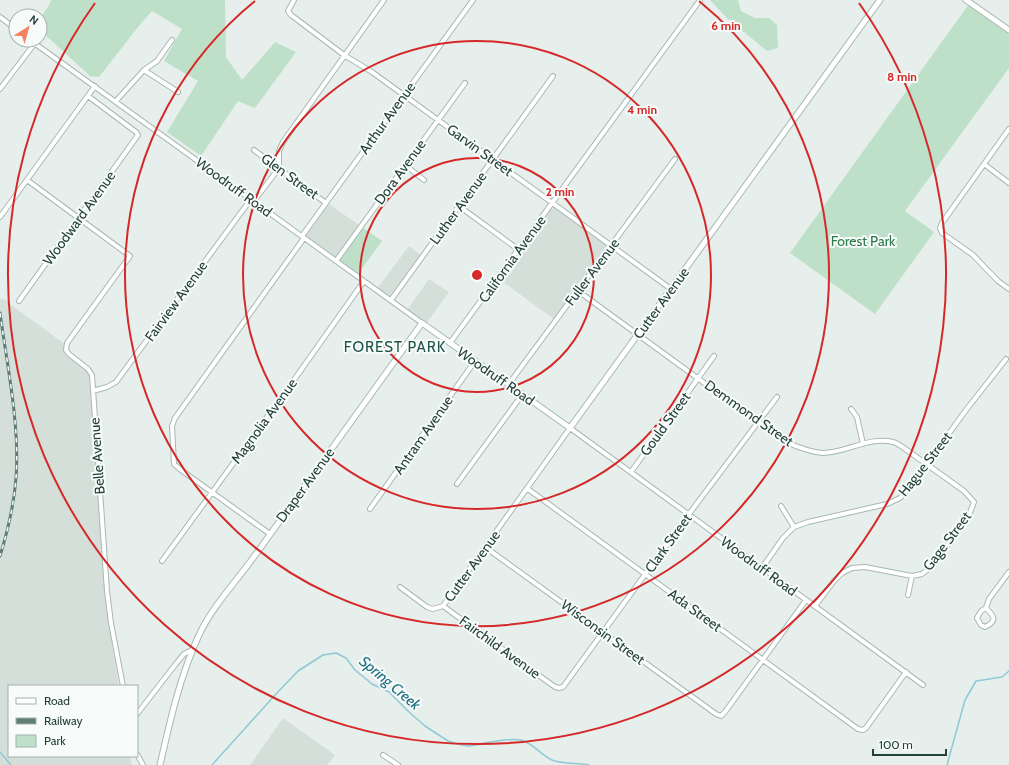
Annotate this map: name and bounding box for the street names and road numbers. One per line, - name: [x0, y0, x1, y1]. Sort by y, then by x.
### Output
- street label: Arthur Avenue: [355, 78, 419, 158]
- street label: Garvin Street: [443, 120, 517, 180]
- street label: Dora Avenue: [370, 136, 430, 208]
- street label: Glen Street: [258, 149, 322, 203]
- street label: Woodruff Road: [192, 153, 276, 221]
- street label: Woodward Avenue: [39, 167, 119, 269]
- street label: Luther Avenue: [426, 168, 490, 248]
- street label: California Avenue: [474, 212, 550, 306]
- street label: Fuller Avenue: [561, 235, 623, 309]
- street label: Fairview Avenue: [141, 257, 211, 345]
- street label: Cutter Avenue: [629, 264, 693, 342]
- street label: Woodruff Road: [454, 343, 538, 409]
- street label: Magnolia Avenue: [227, 375, 301, 467]
- street label: Demmond Street: [701, 376, 797, 450]
- street label: Gould Street: [636, 388, 694, 459]
- street label: Antram Avenue: [389, 392, 457, 478]
- street label: Belle Avenue: [85, 417, 109, 495]
- street label: Hague Street: [894, 428, 956, 500]
- street label: Draper Avenue: [272, 444, 338, 526]
- street label: Gage Street: [919, 508, 975, 574]
- street label: Clark Street: [641, 510, 696, 576]
- street label: Cutter Avenue: [440, 527, 504, 605]
- street label: Woodruff Road: [717, 532, 801, 600]
- street label: Ada Street: [665, 584, 726, 636]
- street label: Wisconsin Street: [557, 595, 649, 669]
- street label: Fairchild Avenue: [456, 612, 544, 682]

